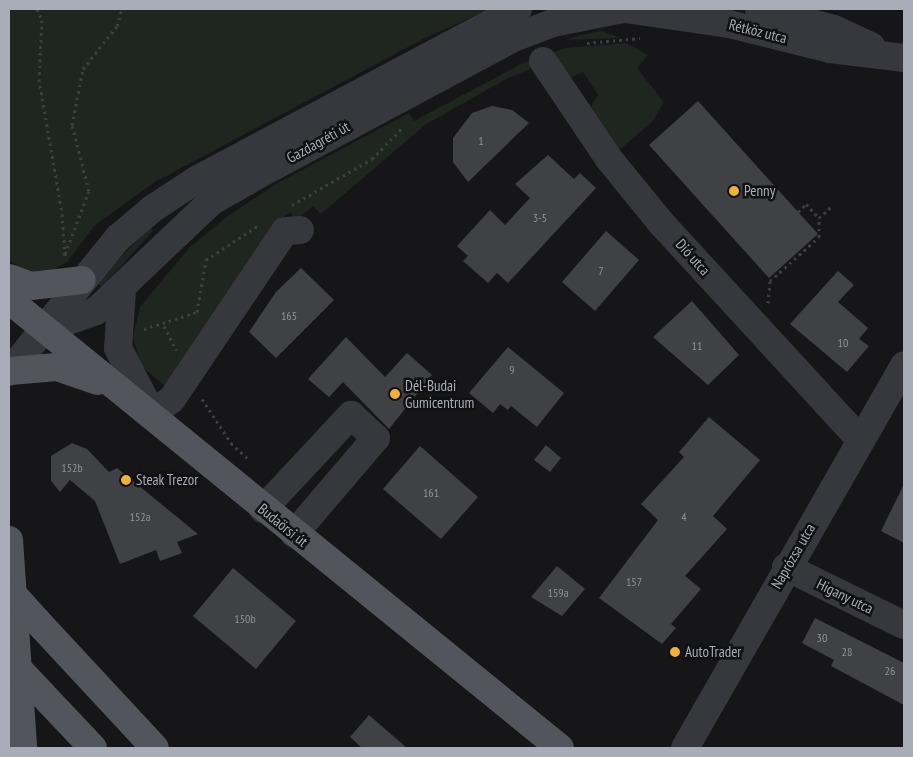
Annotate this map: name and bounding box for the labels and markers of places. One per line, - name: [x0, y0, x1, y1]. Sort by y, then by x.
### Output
- place label: Penny: [744, 182, 775, 200]
- marker: Penny: [728, 185, 740, 197]
- place label: Dél-Budai Gumicentrum: [405, 376, 474, 411]
- marker: Dél-Budai Gumicentrum: [389, 388, 401, 400]
- place label: Steak Trezor: [136, 471, 199, 489]
- marker: Steak Trezor: [120, 474, 132, 486]
- place label: AutoTrader: [685, 643, 741, 661]
- marker: AutoTrader: [669, 646, 681, 658]

